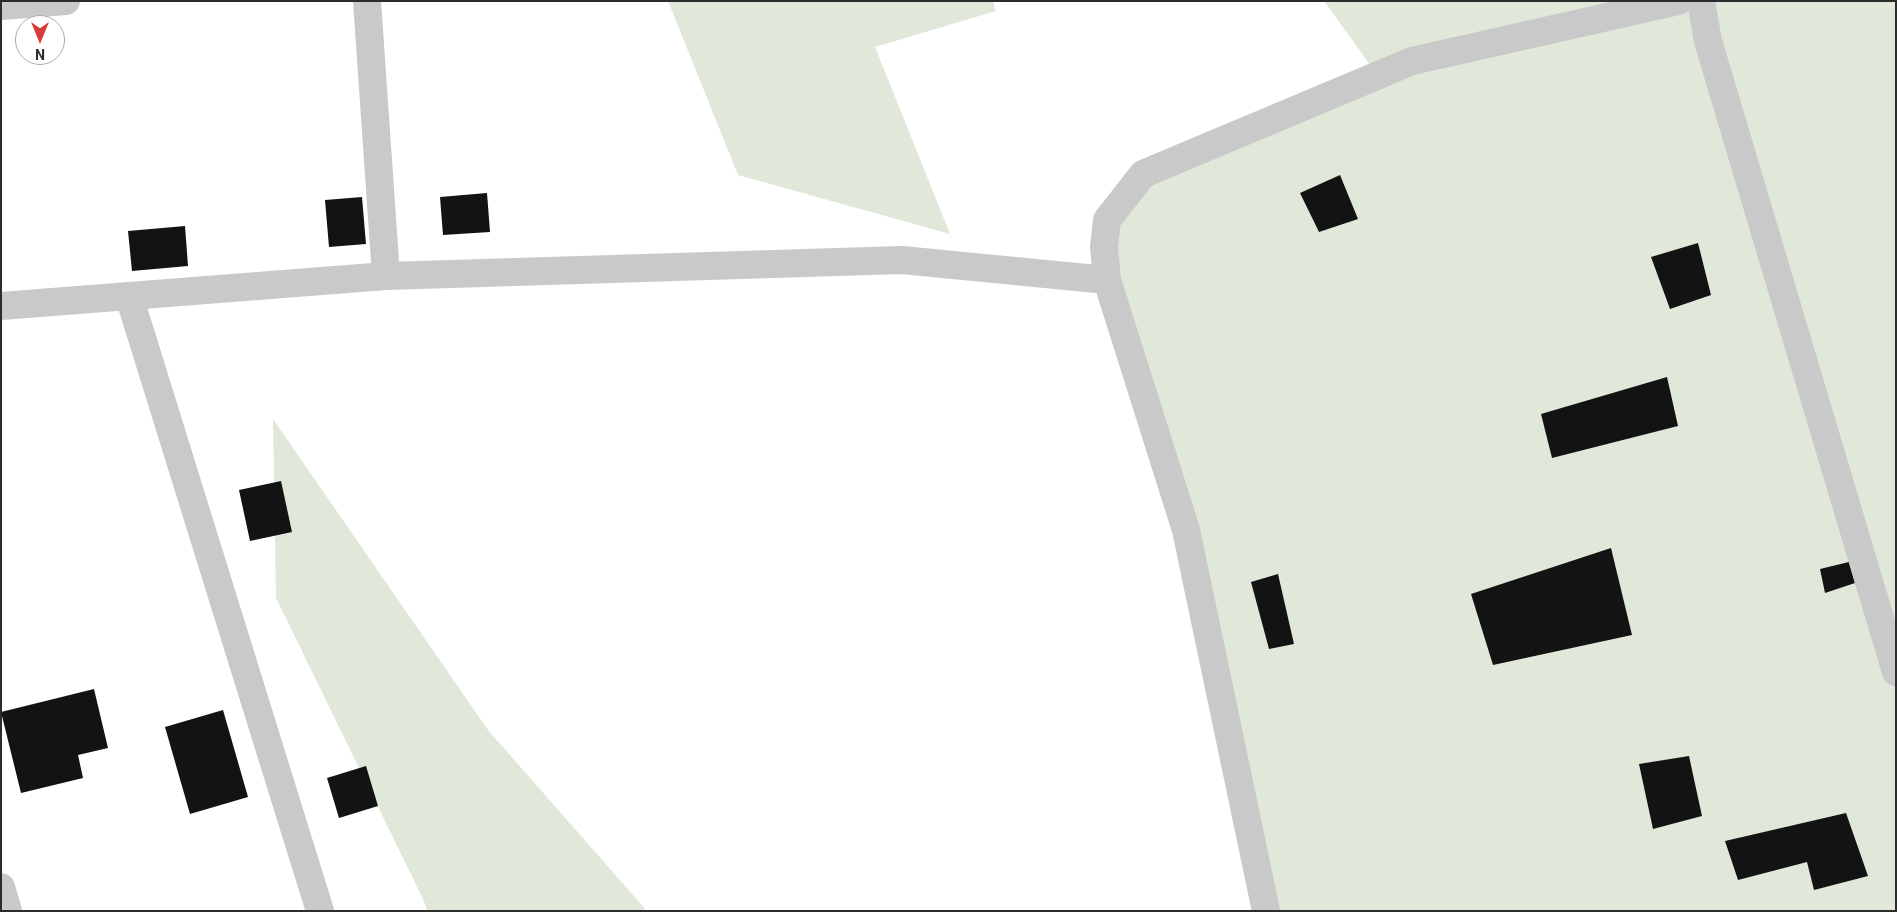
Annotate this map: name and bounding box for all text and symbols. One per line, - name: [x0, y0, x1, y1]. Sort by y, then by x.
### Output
- north arrow: [15, 15, 65, 65]
- text: N: [35, 46, 45, 62]

